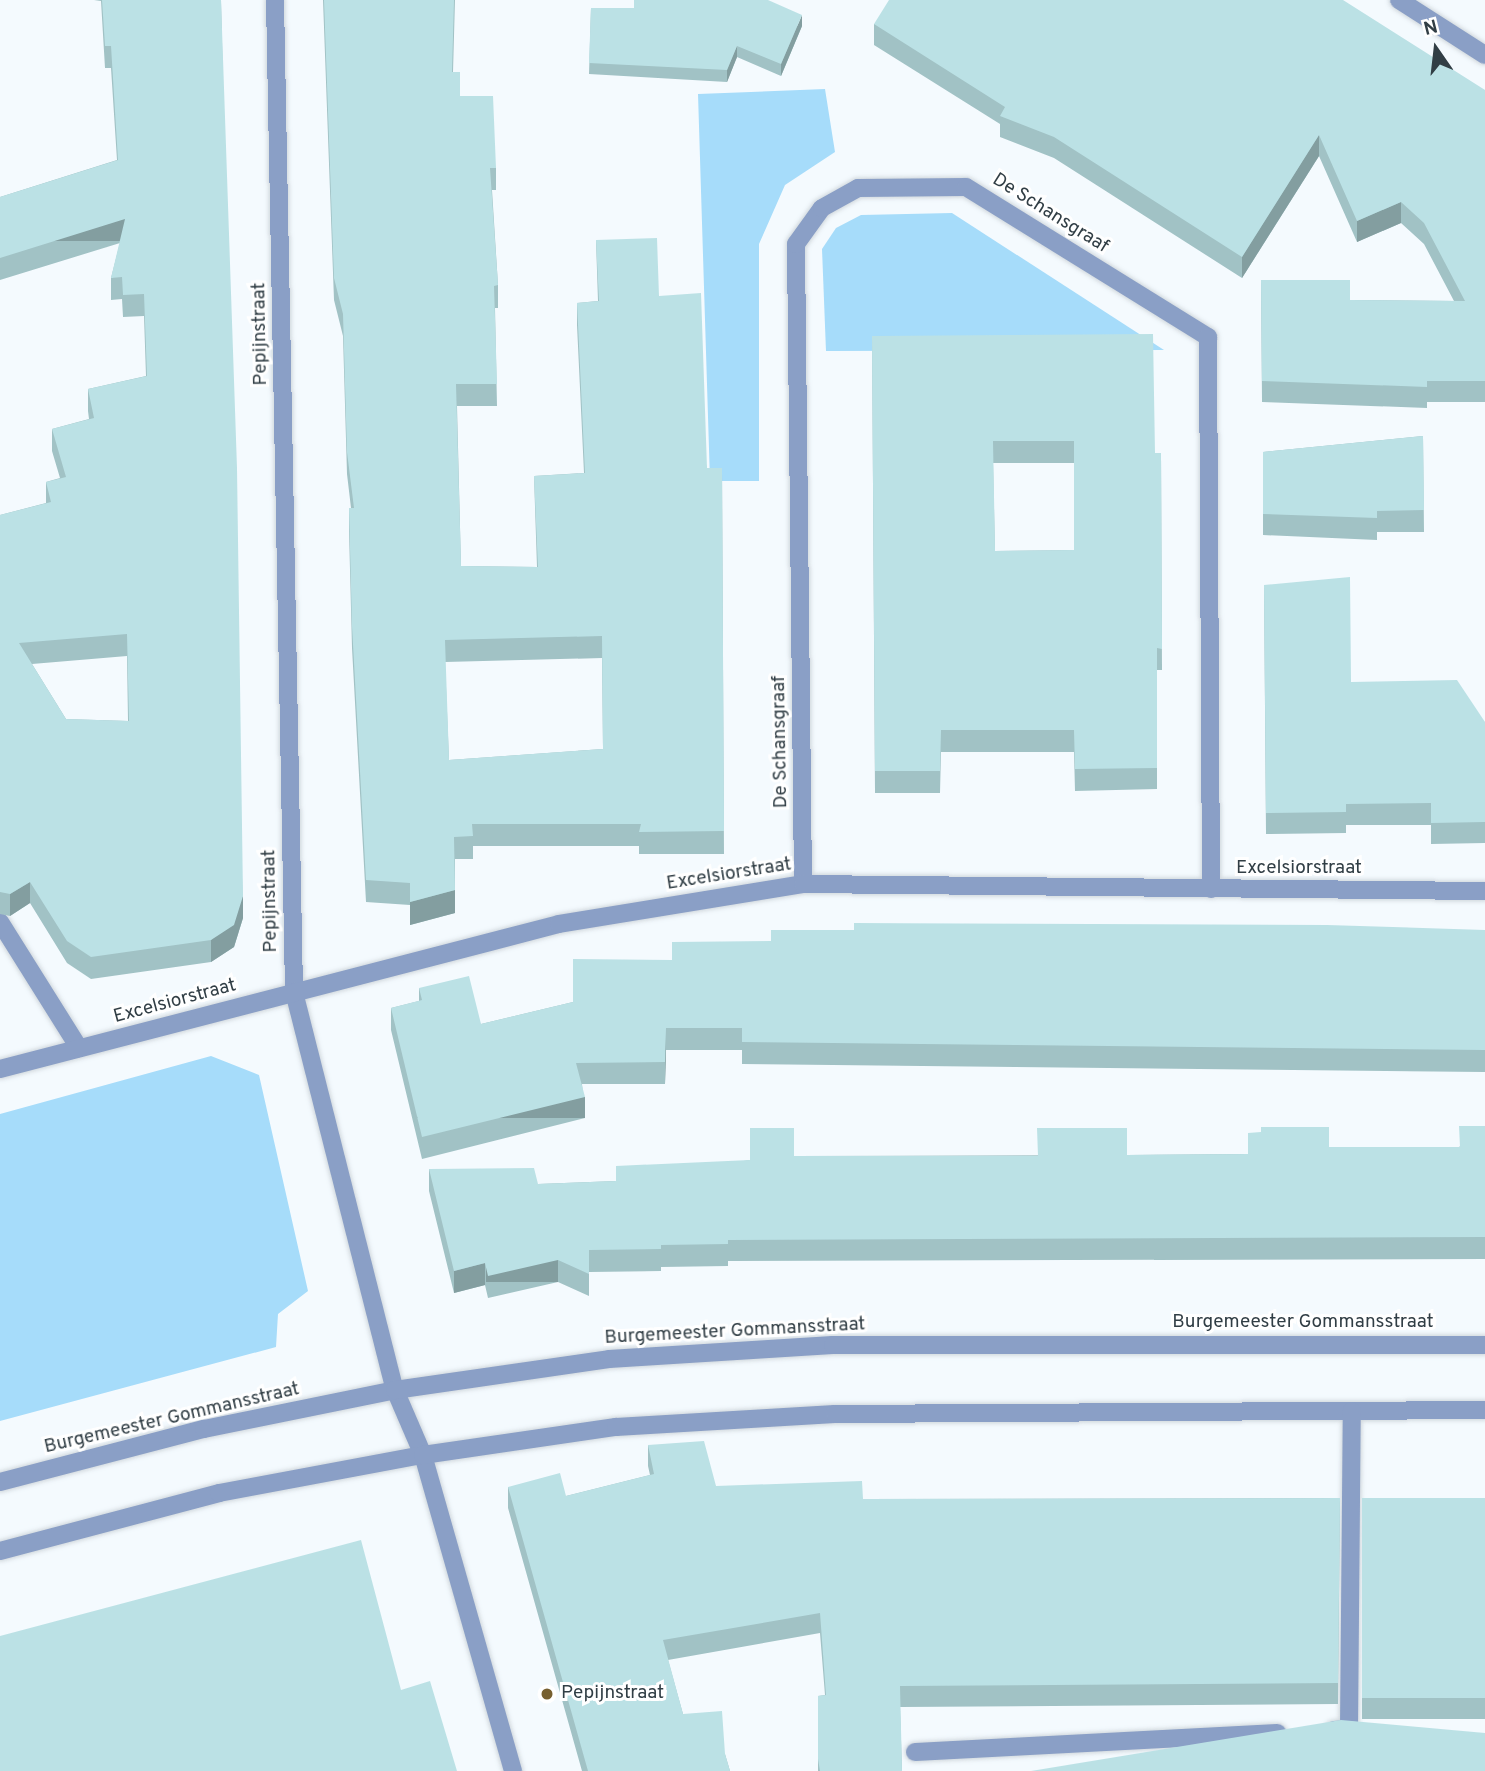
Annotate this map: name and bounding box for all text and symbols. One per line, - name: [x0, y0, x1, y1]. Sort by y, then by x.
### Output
- north arrow: [1401, 14, 1471, 84]
- text: N: [1421, 15, 1440, 42]
- street label: De Schansgraaf: [988, 169, 1112, 259]
- street label: Pepijnstraat: [249, 282, 273, 386]
- street label: De Schansgraaf: [768, 675, 794, 809]
- street label: Pepijnstraat: [259, 849, 283, 953]
- street label: Excelsiorstraat: [665, 854, 793, 896]
- street label: Excelsiorstraat: [1236, 858, 1362, 880]
- street label: Excelsiorstraat: [111, 975, 239, 1029]
- street label: Burgemeester Gommansstraat: [1172, 1312, 1434, 1334]
- street label: Burgemeester Gommansstraat: [604, 1314, 866, 1350]
- street label: Burgemeester Gommansstraat: [42, 1379, 302, 1459]
- place label: Pepijnstraat: [561, 1683, 664, 1705]
- marker: Pepijnstraat: [539, 1686, 555, 1702]

